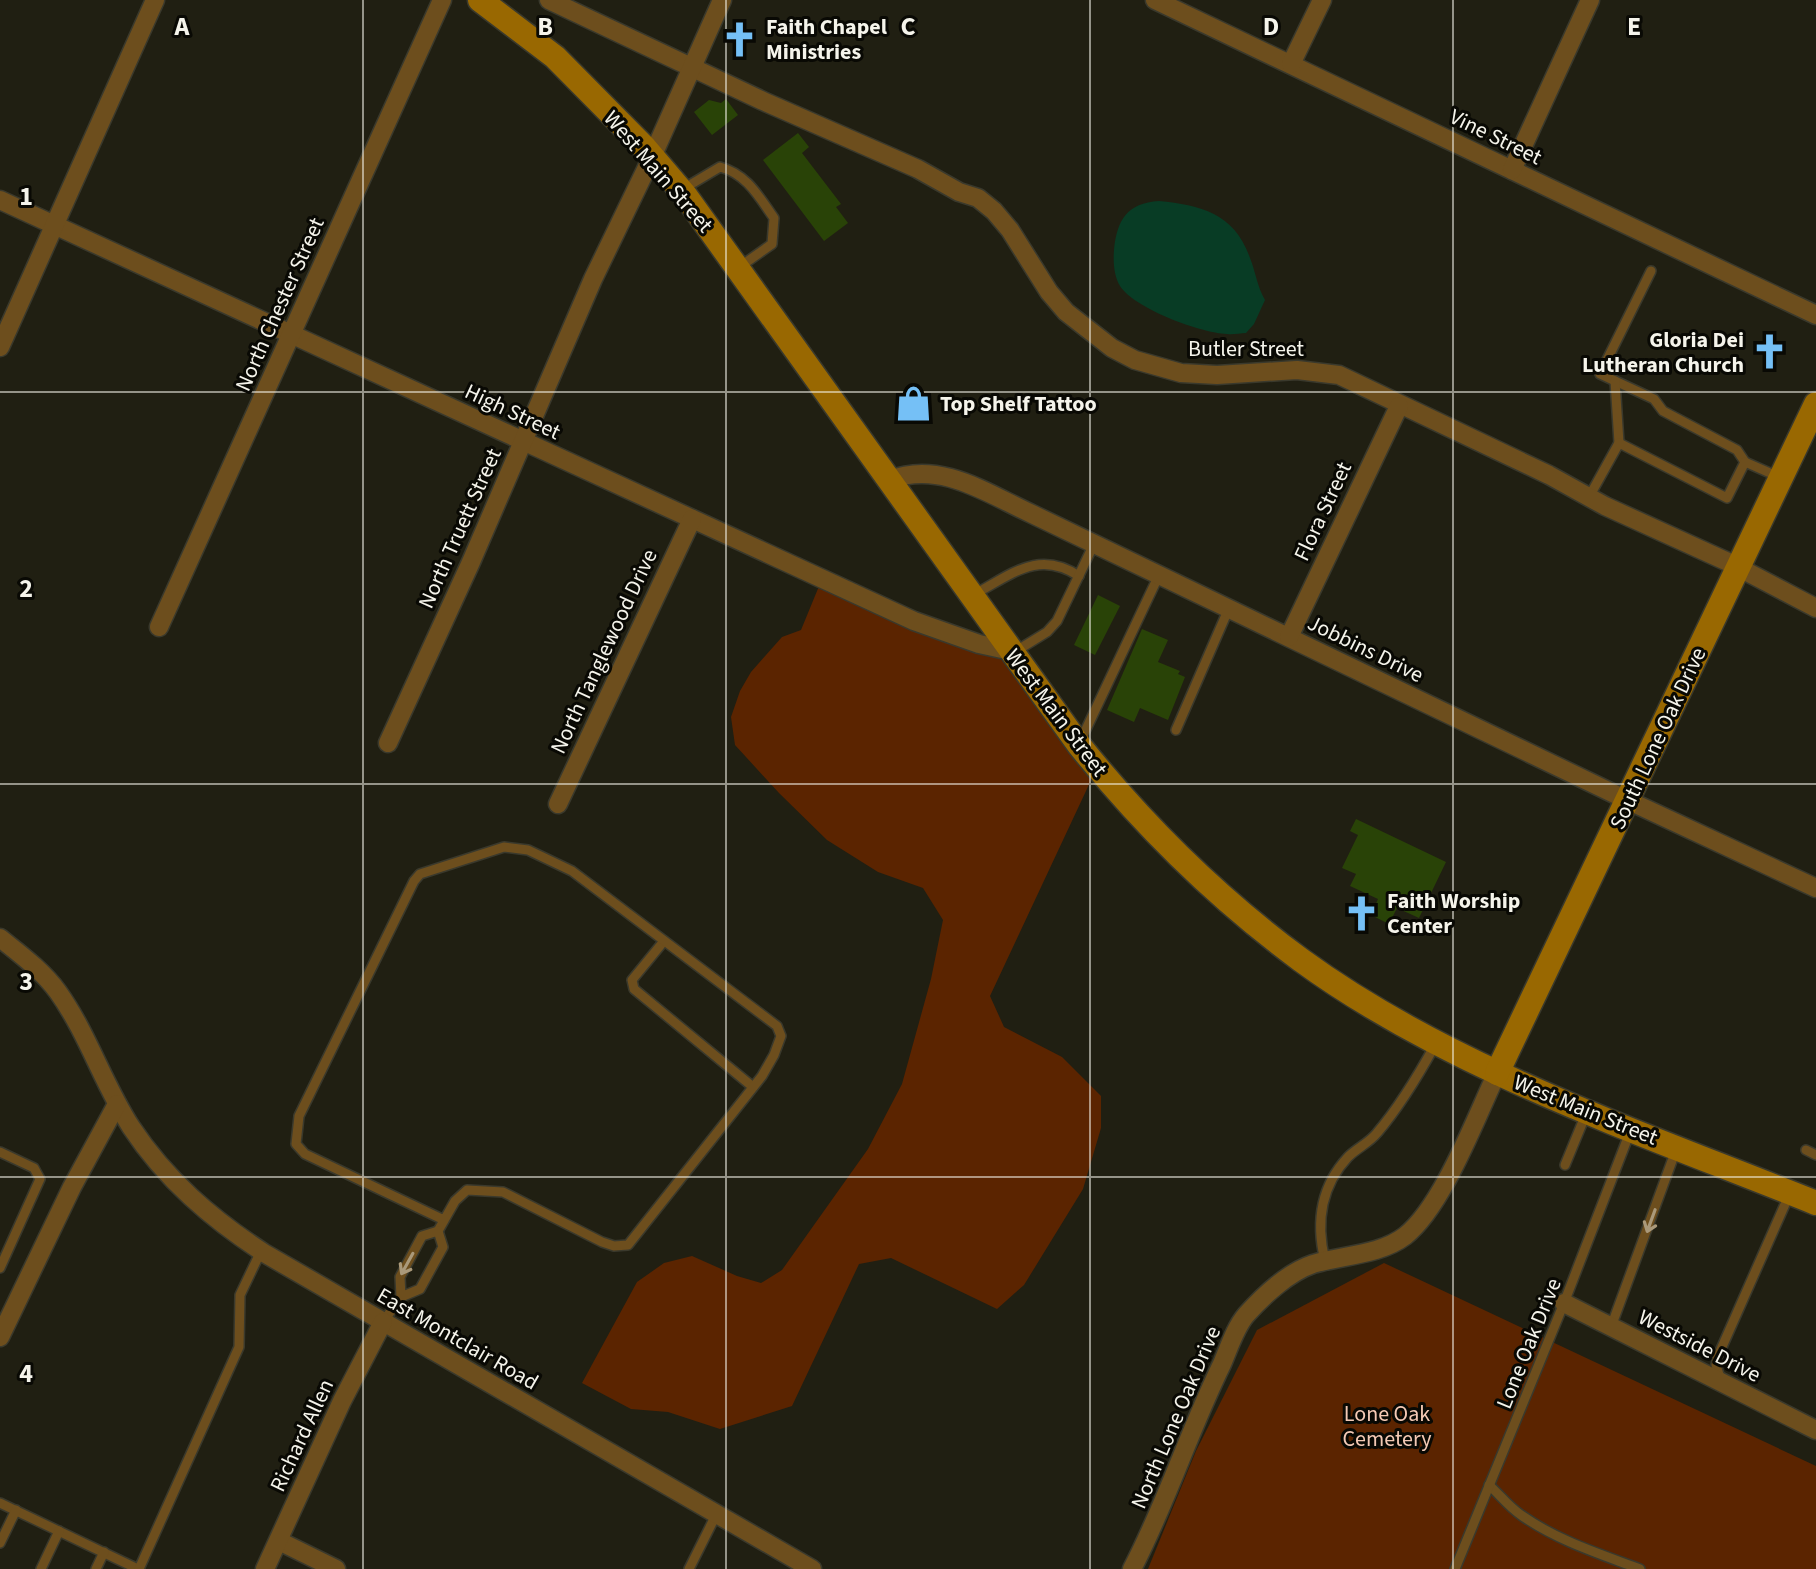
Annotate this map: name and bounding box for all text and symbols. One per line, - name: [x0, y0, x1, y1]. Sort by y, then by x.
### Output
- text: A: [174, 8, 191, 45]
- text: B: [537, 8, 553, 45]
- text: C: [900, 8, 916, 45]
- text: D: [1263, 8, 1279, 45]
- text: E: [1627, 8, 1641, 45]
- place label: Faith Chapel Ministries: [766, 11, 888, 68]
- church icon: Faith Chapel Ministries: [721, 20, 759, 58]
- street label: Vine Street: [1444, 101, 1548, 173]
- street label: West Main Street: [596, 103, 721, 240]
- text: 1: [19, 178, 33, 215]
- street label: North Chester Street: [227, 212, 333, 396]
- place label: Gloria Dei Lutheran Church: [1582, 324, 1744, 381]
- street label: Butler Street: [1188, 333, 1305, 365]
- church icon: Gloria Dei Lutheran Church: [1751, 333, 1789, 371]
- street label: High Street: [459, 376, 566, 448]
- shop icon: Top Shelf Tattoo: [895, 384, 933, 422]
- place label: Top Shelf Tattoo: [940, 388, 1097, 420]
- street label: North Truett Street: [410, 443, 510, 614]
- street label: Flora Street: [1286, 456, 1360, 566]
- street label: North Tanglewood Drive: [542, 544, 665, 759]
- text: 2: [19, 570, 33, 607]
- street label: Jobbins Drive: [1302, 607, 1429, 691]
- street label: West Main Street: [997, 642, 1115, 784]
- street label: South Lone Oak Drive: [1602, 642, 1714, 835]
- place label: Faith Worship Center: [1387, 885, 1520, 942]
- church icon: Faith Worship Center: [1342, 894, 1380, 932]
- text: 3: [19, 963, 33, 1000]
- street label: West Main Street: [1509, 1066, 1663, 1154]
- one-way arrow: [1642, 1208, 1657, 1233]
- one-way arrow: [398, 1252, 414, 1276]
- street label: Lone Oak Drive: [1488, 1273, 1570, 1414]
- street label: East Montclair Road: [371, 1280, 544, 1398]
- street label: Westside Drive: [1633, 1301, 1767, 1391]
- street label: North Lone Oak Drive: [1123, 1321, 1229, 1514]
- text: 4: [19, 1355, 33, 1392]
- street label: Richard Allen: [262, 1374, 342, 1497]
- park label: Lone Oak Cemetery: [1343, 1398, 1432, 1455]

